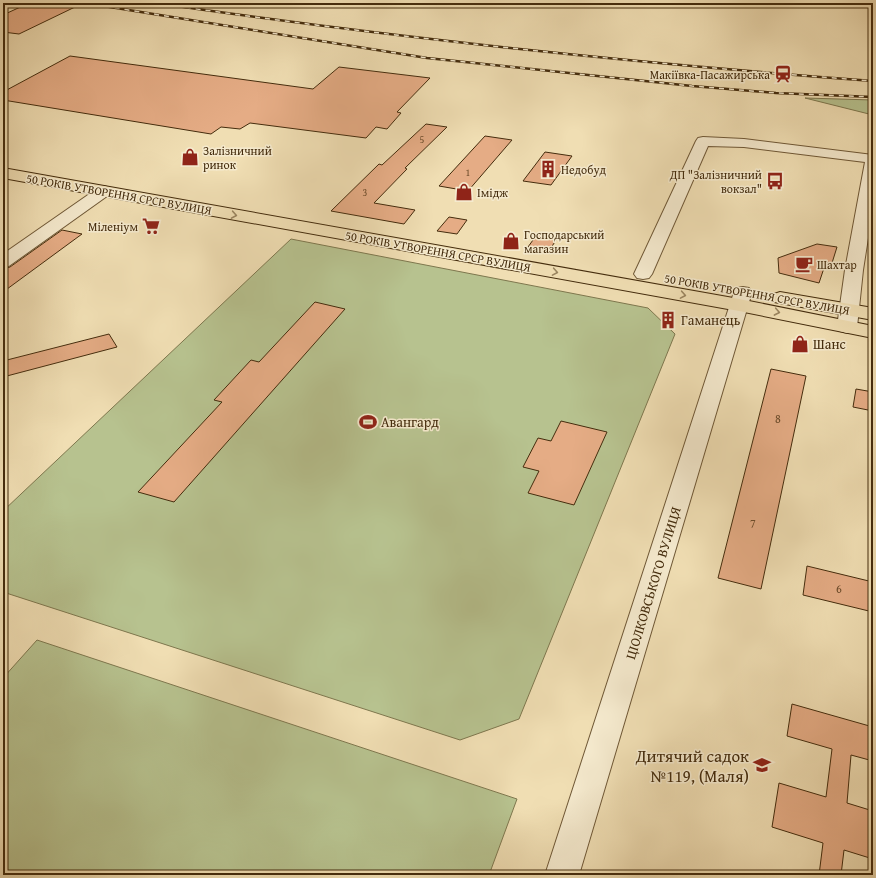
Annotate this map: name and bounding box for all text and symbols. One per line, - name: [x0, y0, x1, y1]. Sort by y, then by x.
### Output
- station icon: Макіївка-Пасажирська: [773, 64, 793, 84]
- place label: Макіївка-Пасажирська: [650, 66, 770, 83]
- house number: 5: [420, 132, 425, 147]
- place label: Залізничний ринок: [203, 142, 272, 173]
- shop icon: Залізничний ринок: [180, 147, 200, 167]
- building icon: Недобуд: [538, 159, 558, 179]
- place label: Недобуд: [561, 161, 607, 178]
- house number: 1: [466, 165, 471, 180]
- place label: ДП "Залізничний вокзал": [669, 166, 762, 197]
- street label: 50 РОКІВ УТВОРЕННЯ СРСР ВУЛИЦЯ: [25, 169, 213, 219]
- bus stop icon: ДП "Залізничний вокзал": [765, 171, 785, 191]
- shop icon: Імідж: [454, 182, 474, 202]
- place label: Імідж: [477, 184, 508, 201]
- house number: 3: [363, 185, 368, 200]
- one-way arrow: [231, 210, 237, 218]
- supermarket icon: Міленіум: [141, 216, 161, 236]
- place label: Міленіум: [88, 218, 138, 235]
- street label: 50 РОКІВ УТВОРЕННЯ СРСР ВУЛИЦЯ: [344, 226, 532, 276]
- place label: Господарський магазин: [524, 226, 604, 257]
- shop icon: Господарський магазин: [501, 231, 521, 251]
- cafe icon: Шахтар: [794, 254, 814, 274]
- place label: Шахтар: [817, 256, 857, 273]
- one-way arrow: [552, 267, 558, 276]
- street label: 50 РОКІВ УТВОРЕННЯ СРСР ВУЛИЦЯ: [663, 269, 851, 319]
- one-way arrow: [680, 290, 686, 299]
- one-way arrow: [774, 308, 780, 316]
- building icon: Гаманець: [658, 310, 678, 330]
- place label: Гаманець: [681, 310, 741, 330]
- shop icon: Шанс: [790, 334, 810, 354]
- place label: Шанс: [813, 334, 846, 354]
- house number: 8: [775, 410, 781, 427]
- sports icon: Авангард: [358, 412, 378, 432]
- place label: Авангард: [381, 412, 439, 432]
- street label: ЦІОЛКОВСЬКОГО ВУЛИЦЯ: [620, 504, 686, 662]
- house number: 7: [750, 515, 756, 532]
- house number: 6: [836, 580, 842, 597]
- place label: Дитячий садок №119, (Маля): [635, 743, 749, 788]
- school or university icon: Дитячий садок №119, (Маля): [752, 755, 772, 775]

